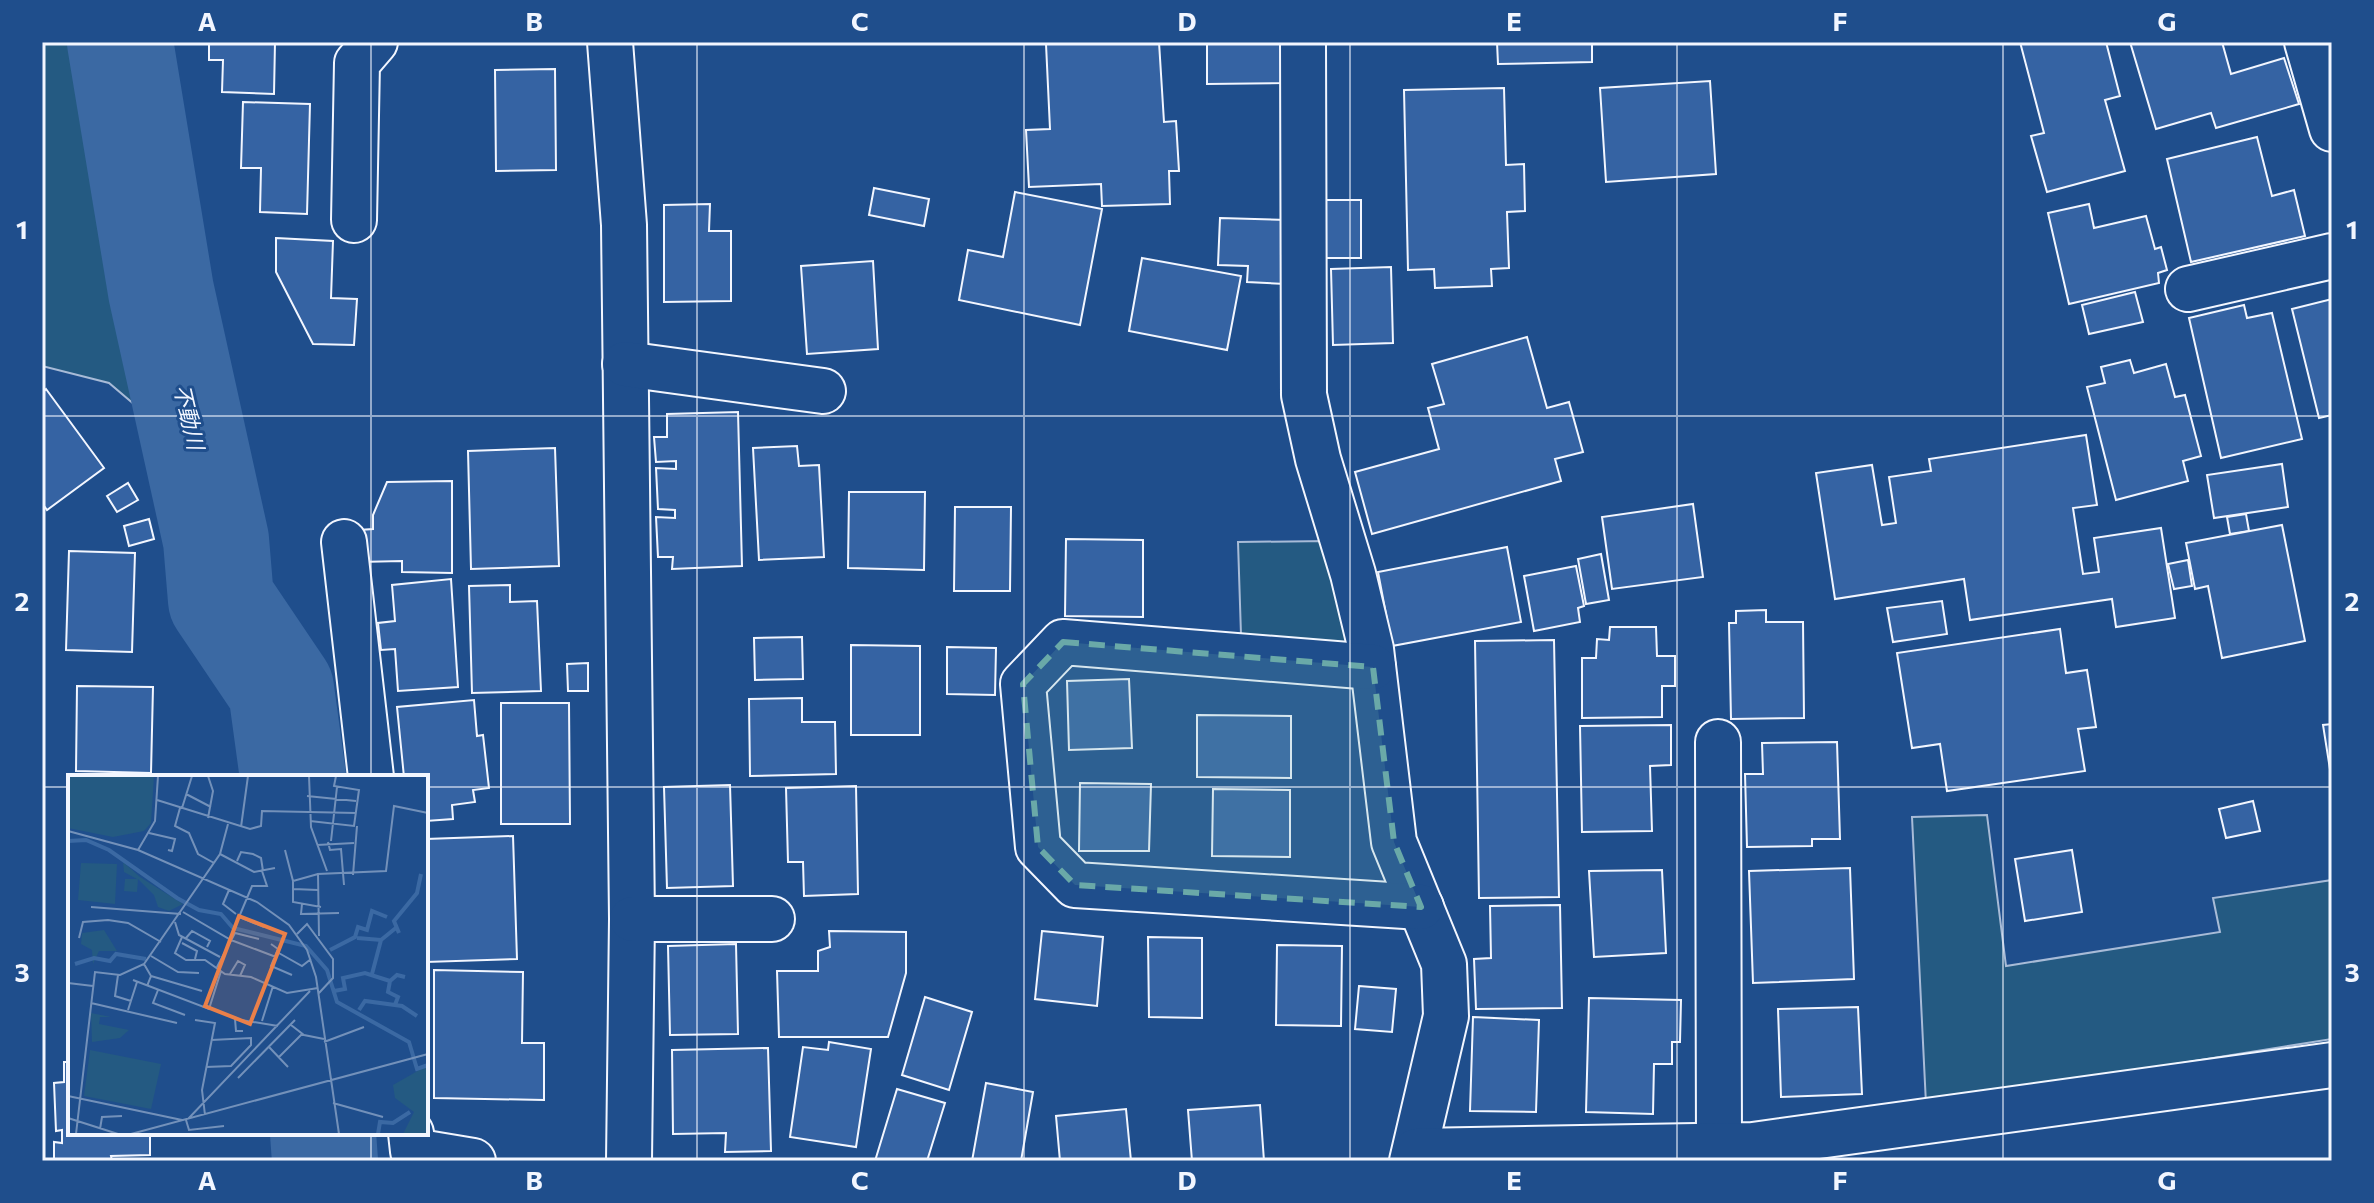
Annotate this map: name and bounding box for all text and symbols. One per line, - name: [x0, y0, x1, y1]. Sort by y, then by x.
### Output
- text: A: [198, 5, 217, 36]
- text: B: [525, 5, 543, 36]
- text: C: [851, 5, 869, 36]
- text: D: [1177, 5, 1197, 36]
- text: E: [1506, 5, 1522, 36]
- text: F: [1832, 5, 1848, 36]
- text: G: [2158, 5, 2176, 36]
- text: 1: [16, 213, 28, 244]
- text: 1: [2346, 213, 2358, 244]
- water label: 不動川: [169, 382, 211, 454]
- text: 2: [15, 585, 29, 616]
- text: 2: [2345, 585, 2359, 616]
- inset map: [68, 775, 428, 1135]
- text: 3: [14, 956, 30, 987]
- text: 3: [2344, 956, 2360, 987]
- text: A: [198, 1164, 217, 1195]
- text: B: [525, 1164, 543, 1195]
- text: C: [851, 1164, 869, 1195]
- text: D: [1177, 1164, 1197, 1195]
- text: E: [1506, 1164, 1522, 1195]
- text: F: [1832, 1164, 1848, 1195]
- text: G: [2158, 1164, 2176, 1195]

